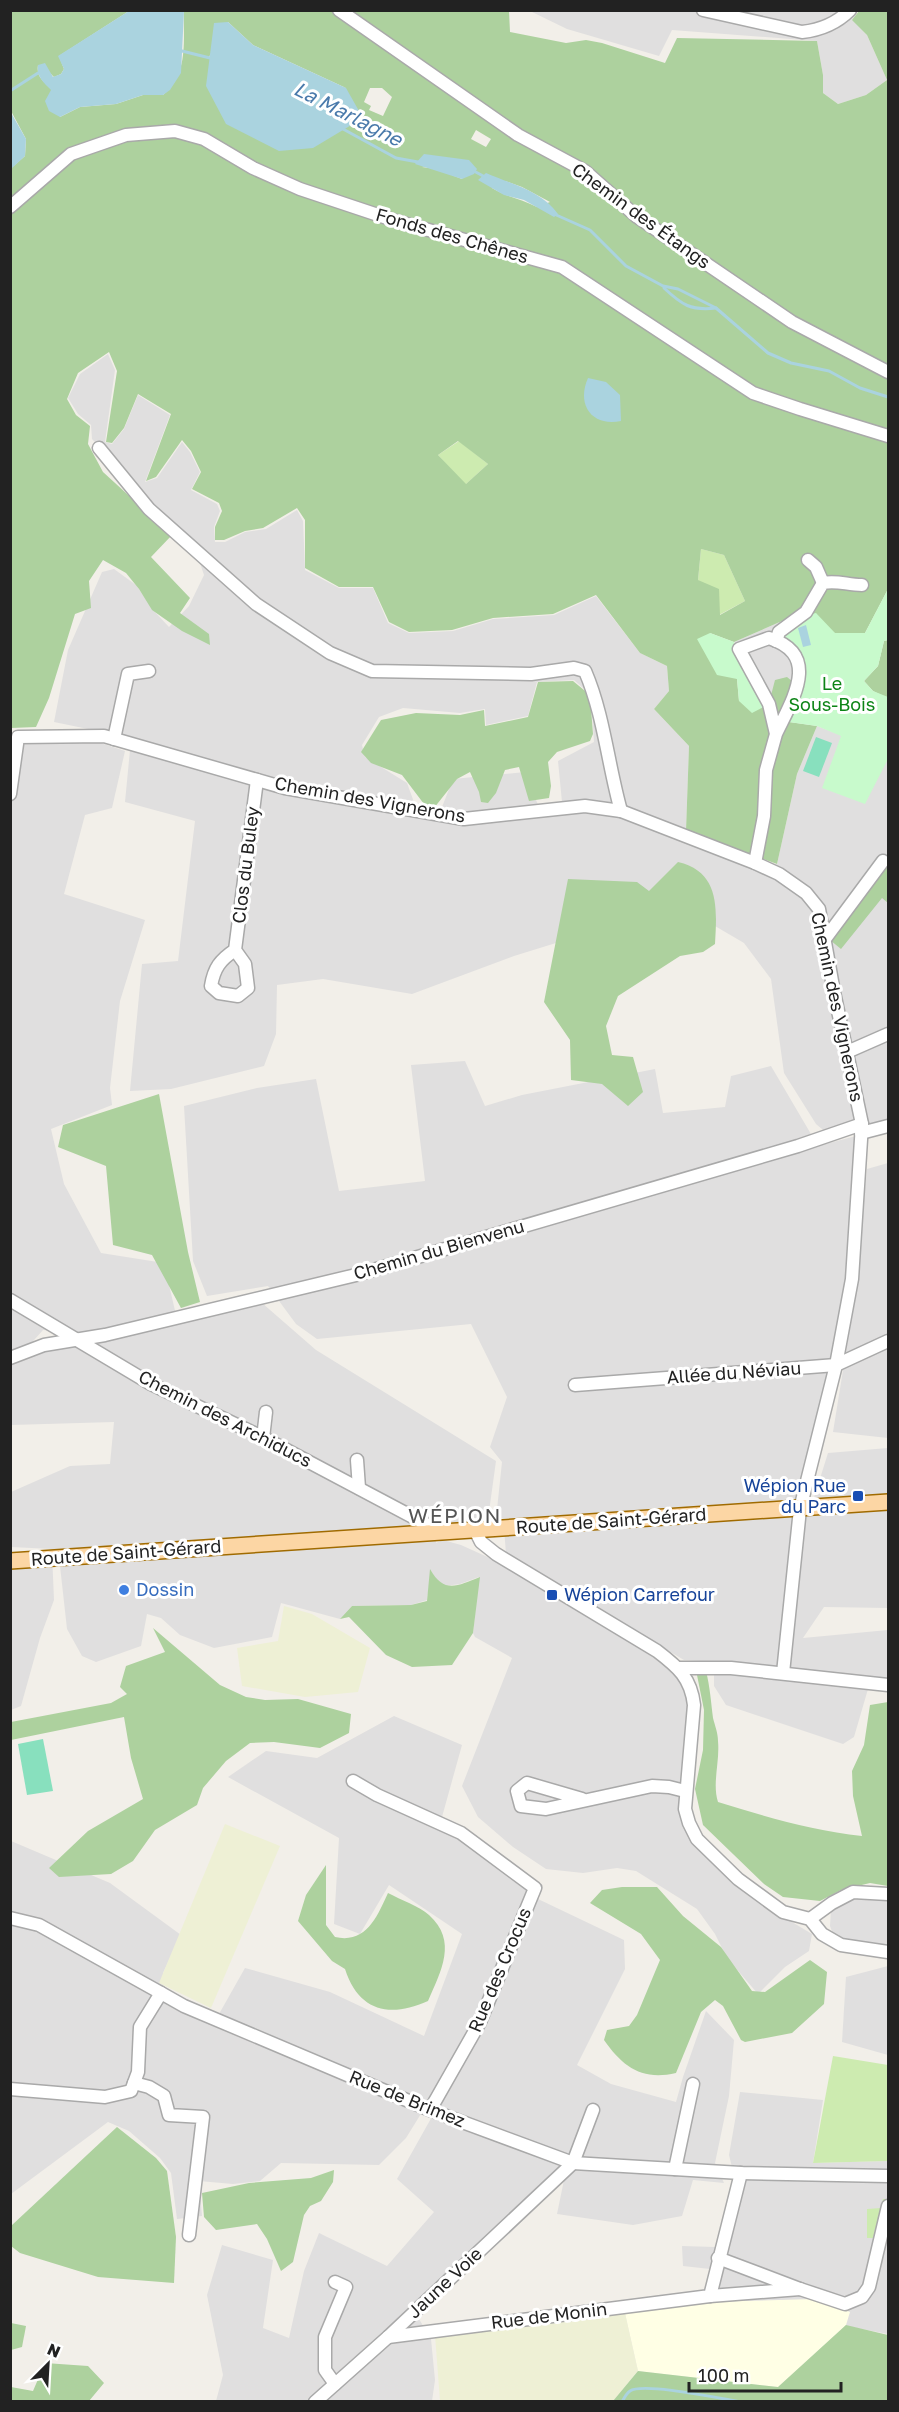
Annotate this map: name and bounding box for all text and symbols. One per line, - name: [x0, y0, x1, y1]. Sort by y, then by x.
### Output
- water label: La Marlagne: [290, 76, 408, 152]
- street label: Chemin des Étangs: [568, 158, 715, 273]
- street label: Fonds des Chênes: [373, 203, 531, 267]
- park label: Le Sous-Bois: [789, 672, 875, 715]
- street label: Chemin des Vignerons: [273, 771, 467, 827]
- street label: Clos du Buley: [227, 805, 263, 925]
- street label: Chemin des Vignerons: [807, 910, 869, 1104]
- street label: Chemin du Bienvenu: [351, 1214, 527, 1284]
- street label: Allée du Néviau: [666, 1356, 802, 1388]
- street label: Chemin des Archiducs: [135, 1365, 316, 1471]
- place label: Wépion Rue du Parc: [744, 1474, 846, 1517]
- marker: Wépion Rue du Parc: [851, 1489, 865, 1503]
- district label: WÉPION: [408, 1502, 502, 1528]
- street label: Route de Saint-Gérard: [515, 1502, 707, 1538]
- street label: Route de Saint-Gérard: [30, 1534, 222, 1570]
- place label: Dossin: [136, 1578, 194, 1600]
- marker: Dossin: [117, 1583, 131, 1597]
- place label: Wépion Carrefour: [564, 1583, 715, 1605]
- marker: Wépion Carrefour: [545, 1588, 559, 1602]
- street label: Rue des Crocus: [463, 1904, 535, 2035]
- street label: Rue de Brimez: [346, 2065, 469, 2131]
- street label: Jaune Voie: [402, 2242, 486, 2322]
- street label: Rue de Monin: [489, 2297, 608, 2333]
- north arrow: [18, 2334, 78, 2394]
- text: N: [44, 2339, 64, 2362]
- scale bar: [689, 2355, 840, 2393]
- text: 100 m: [698, 2364, 749, 2386]

